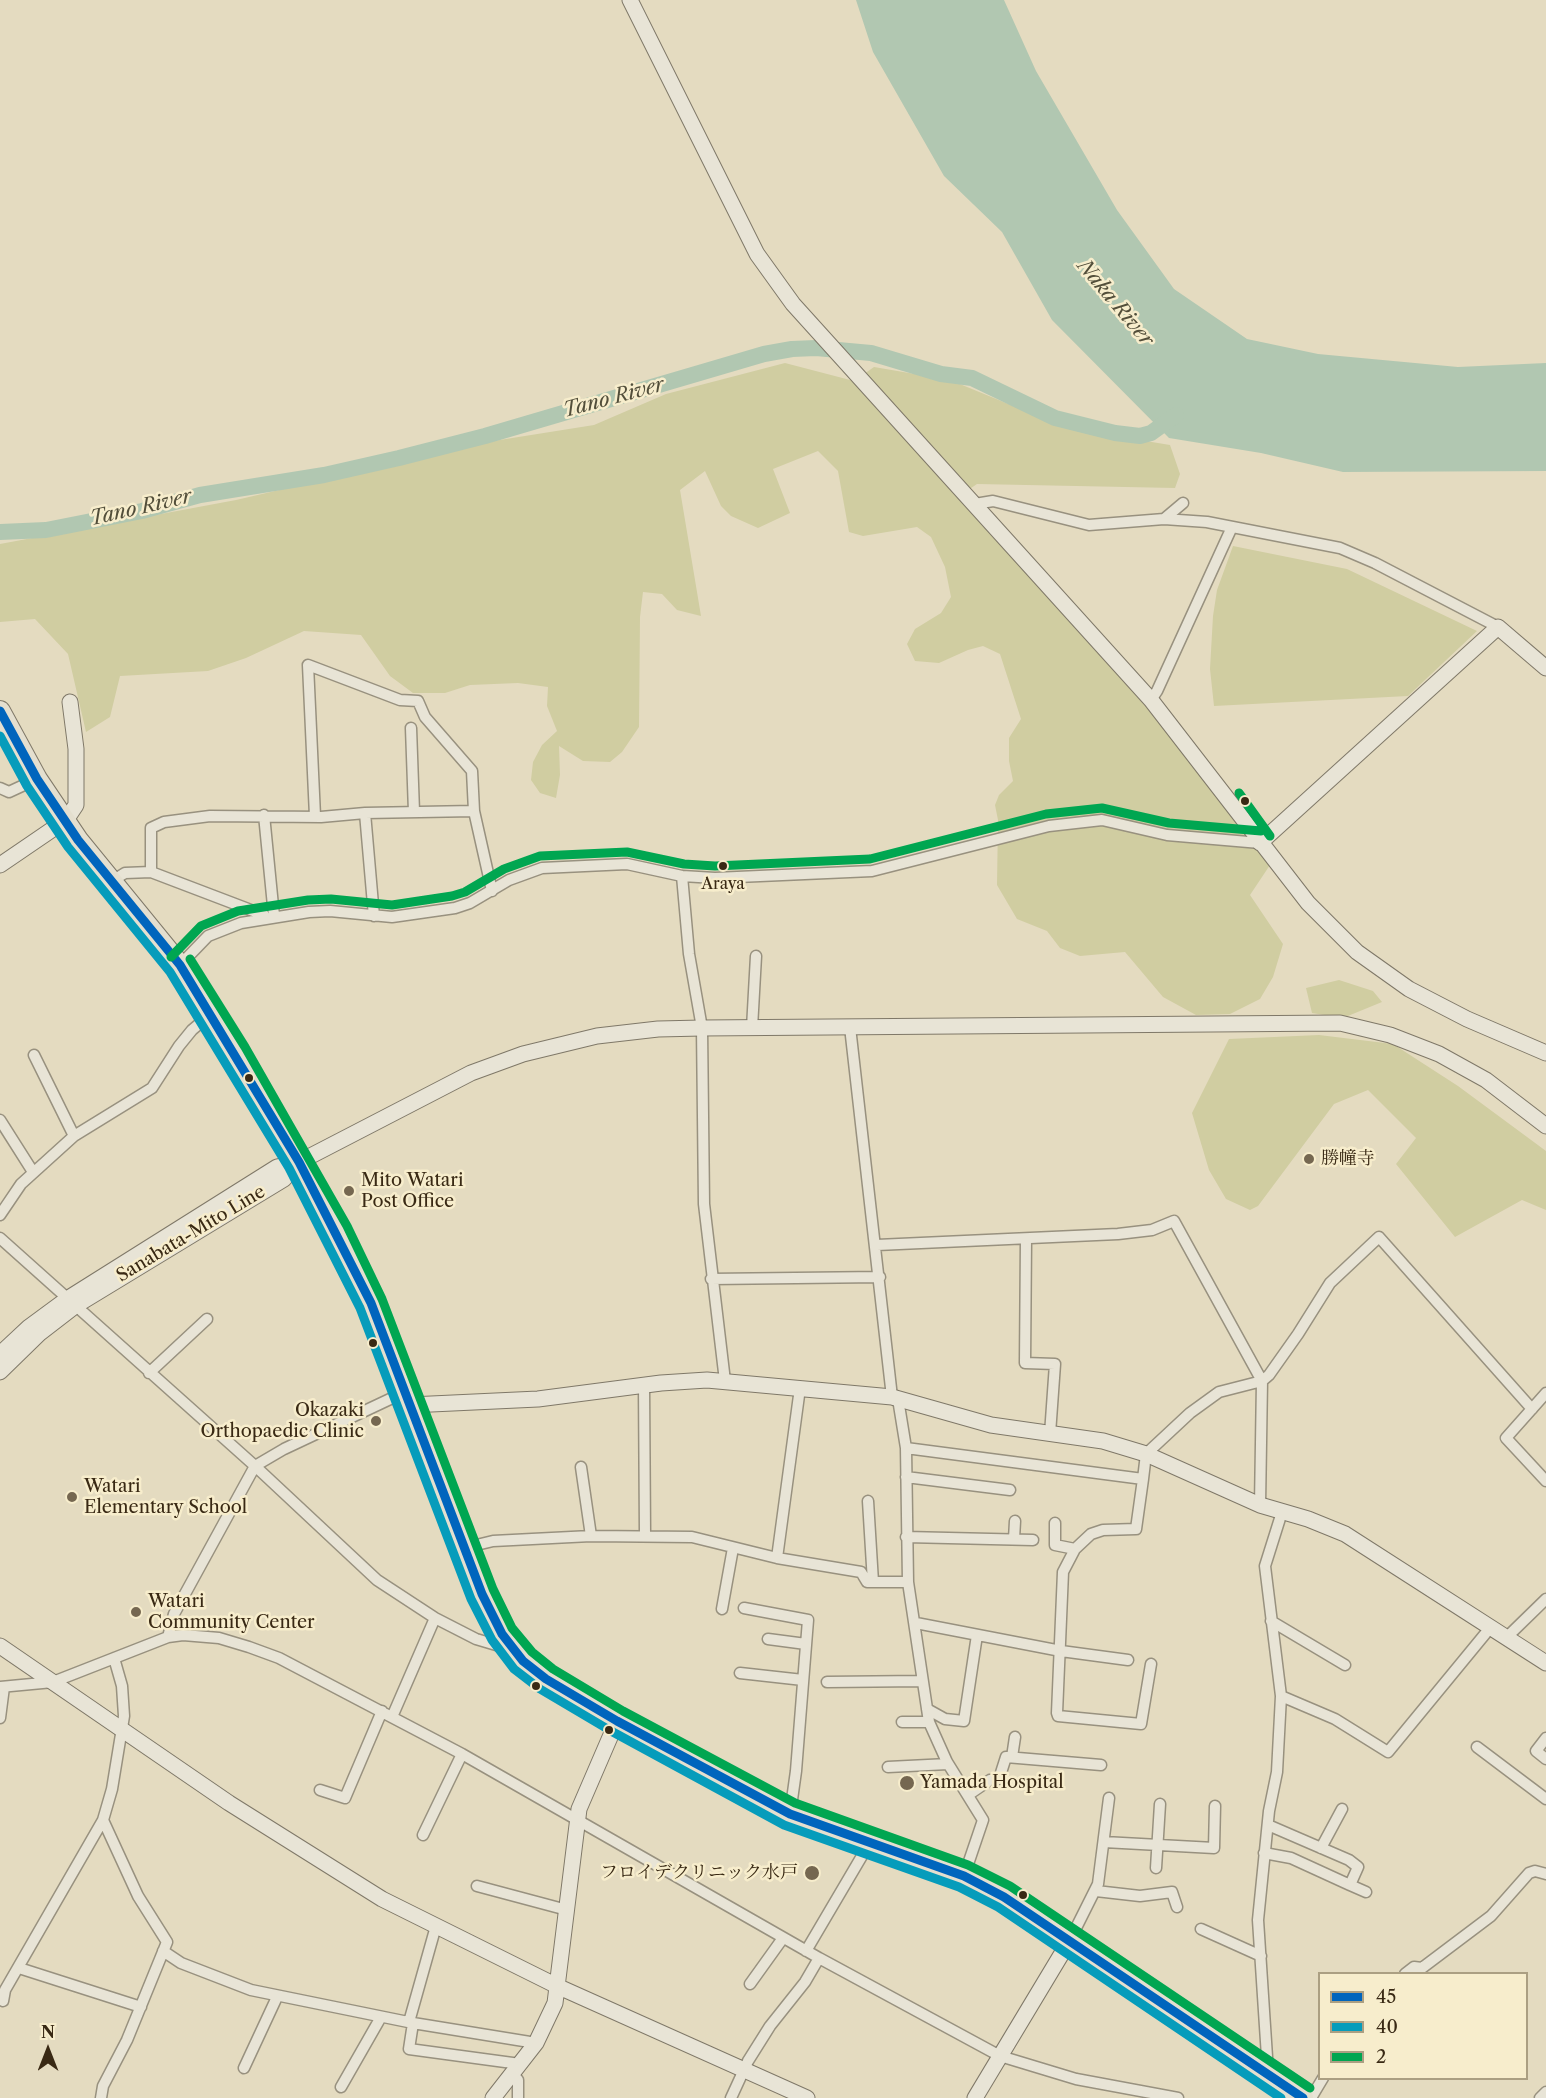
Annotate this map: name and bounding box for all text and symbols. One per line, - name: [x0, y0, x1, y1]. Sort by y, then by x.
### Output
- water label: Naka River: [1072, 255, 1158, 351]
- water label: Tano River: [561, 373, 667, 423]
- water label: Tano River: [88, 485, 194, 531]
- unlabelled marker: [1239, 795, 1251, 807]
- marker: Araya: [717, 860, 729, 872]
- place label: Araya: [701, 874, 745, 894]
- unlabelled marker: [243, 1072, 255, 1084]
- place label: 勝幢寺: [1321, 1148, 1375, 1170]
- marker: 勝幢寺: [1302, 1152, 1316, 1166]
- place label: Mito Watari Post Office: [361, 1170, 463, 1212]
- street label: Sanabata-Mito Line: [113, 1181, 269, 1287]
- marker: Mito Watari Post Office: [342, 1184, 356, 1198]
- unlabelled marker: [367, 1337, 379, 1349]
- place label: Okazaki Orthopaedic Clinic: [201, 1400, 364, 1442]
- marker: Okazaki Orthopaedic Clinic: [369, 1414, 383, 1428]
- place label: Watari Elementary School: [84, 1476, 247, 1518]
- marker: Watari Elementary School: [65, 1490, 79, 1504]
- place label: Watari Community Center: [148, 1591, 315, 1634]
- marker: Watari Community Center: [129, 1605, 143, 1619]
- unlabelled marker: [530, 1680, 542, 1692]
- unlabelled marker: [603, 1724, 615, 1736]
- place label: Yamada Hospital: [920, 1772, 1064, 1794]
- marker: Yamada Hospital: [898, 1774, 916, 1792]
- place label: フロイデクリニック水戸: [600, 1862, 798, 1884]
- marker: フロイデクリニック水戸: [803, 1864, 821, 1882]
- unlabelled marker: [1017, 1889, 1029, 1901]
- legend: [1318, 1972, 1528, 2080]
- text: 45: [1376, 1986, 1396, 2008]
- text: 40: [1376, 2016, 1398, 2038]
- north arrow: [18, 2020, 78, 2080]
- text: N: [41, 2022, 55, 2042]
- text: 2: [1376, 2046, 1386, 2068]

